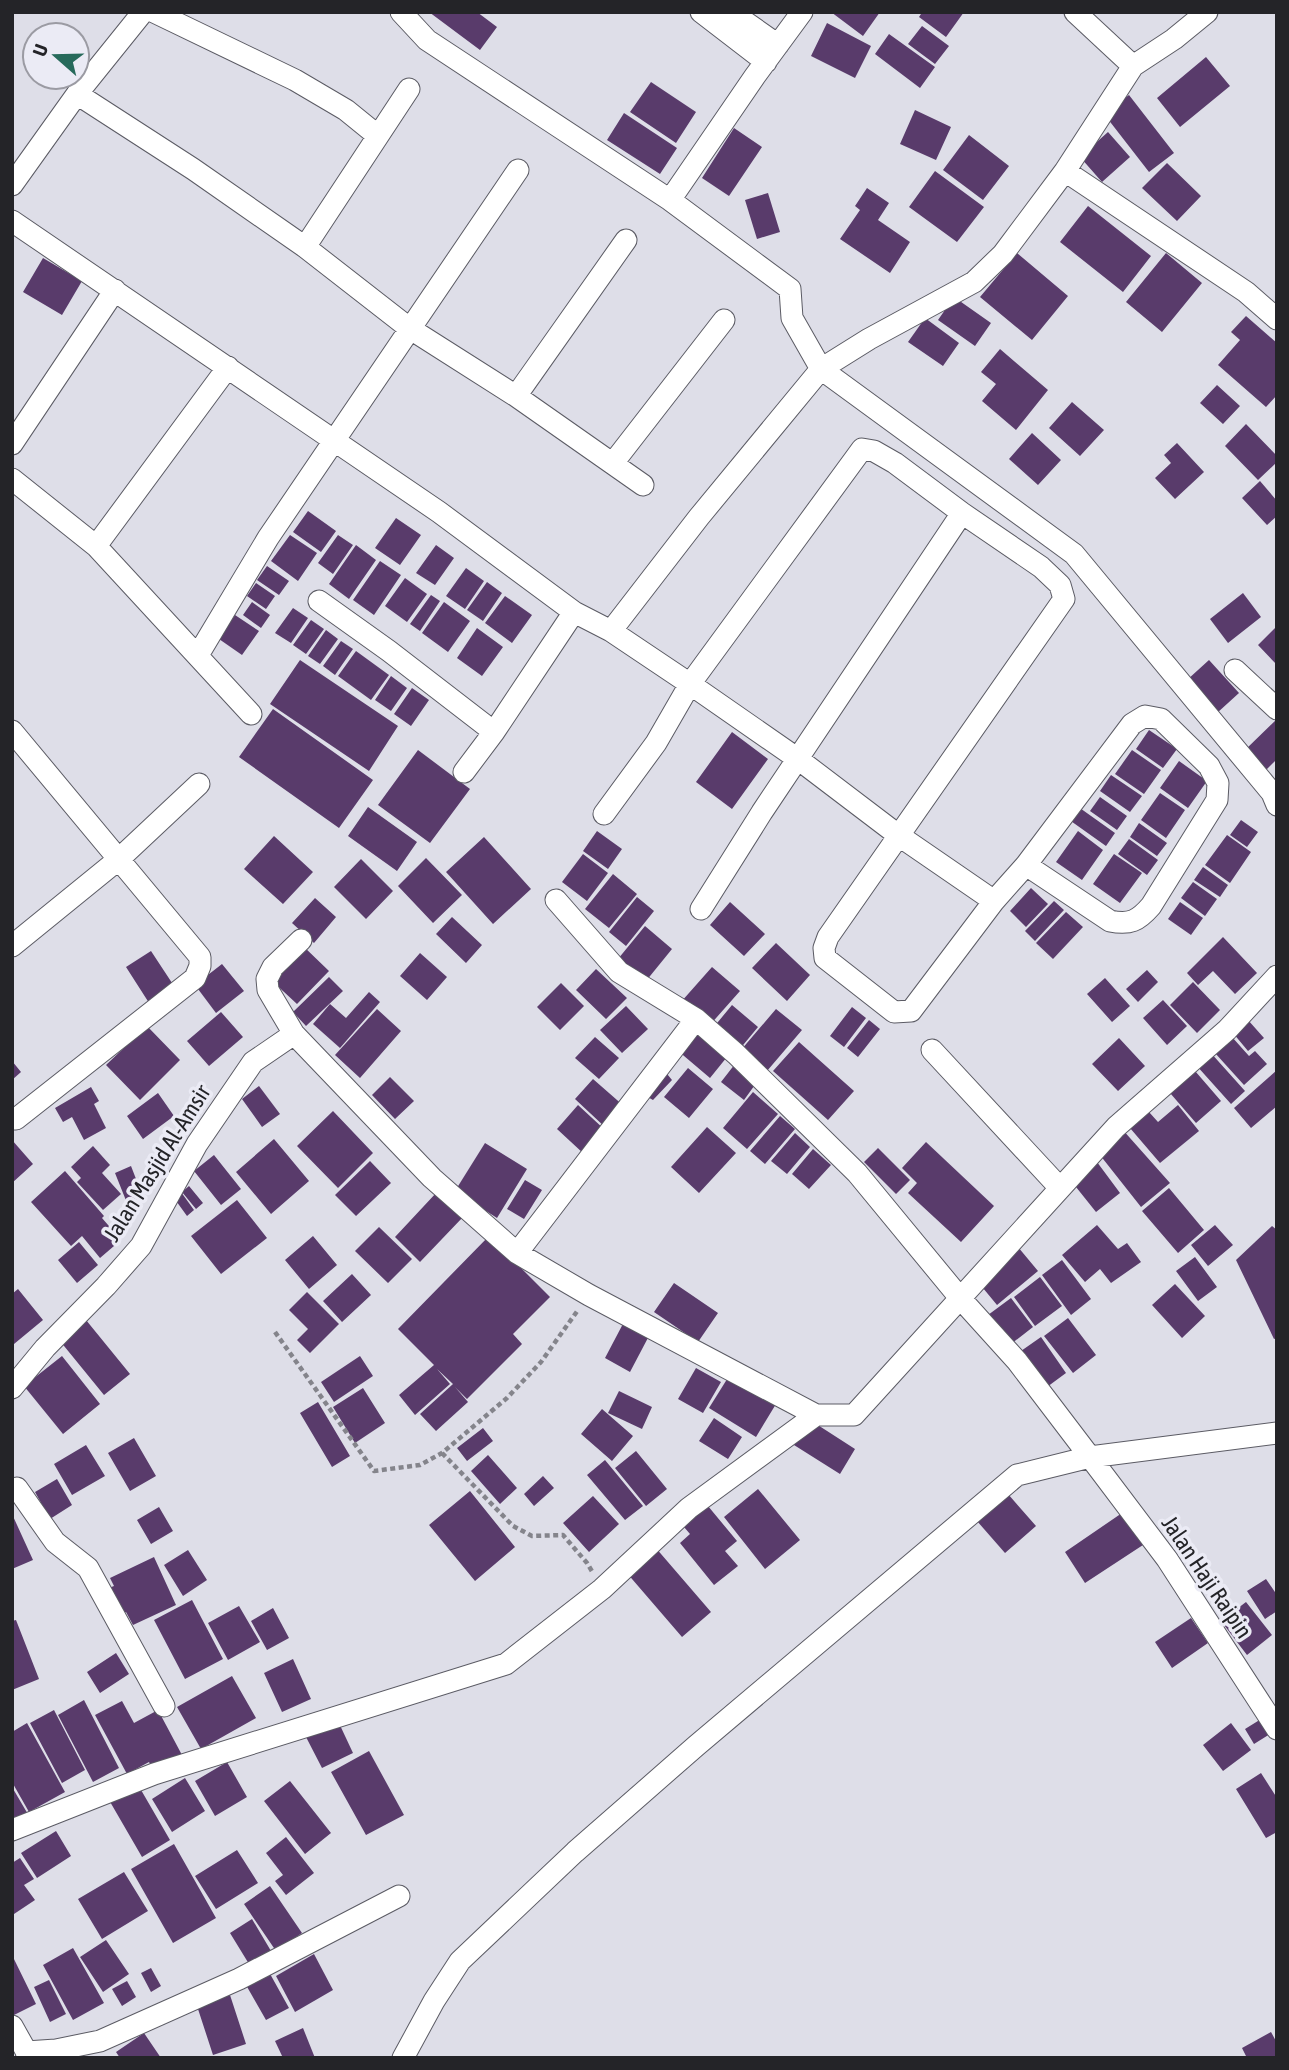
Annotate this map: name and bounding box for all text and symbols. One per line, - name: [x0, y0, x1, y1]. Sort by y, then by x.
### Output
- north arrow: [21, 21, 91, 91]
- text: U: [28, 41, 52, 59]
- street label: Jalan Masjid Al-Amsir: [99, 1079, 216, 1246]
- street label: Jalan Haji Raipin: [1157, 1511, 1257, 1643]

